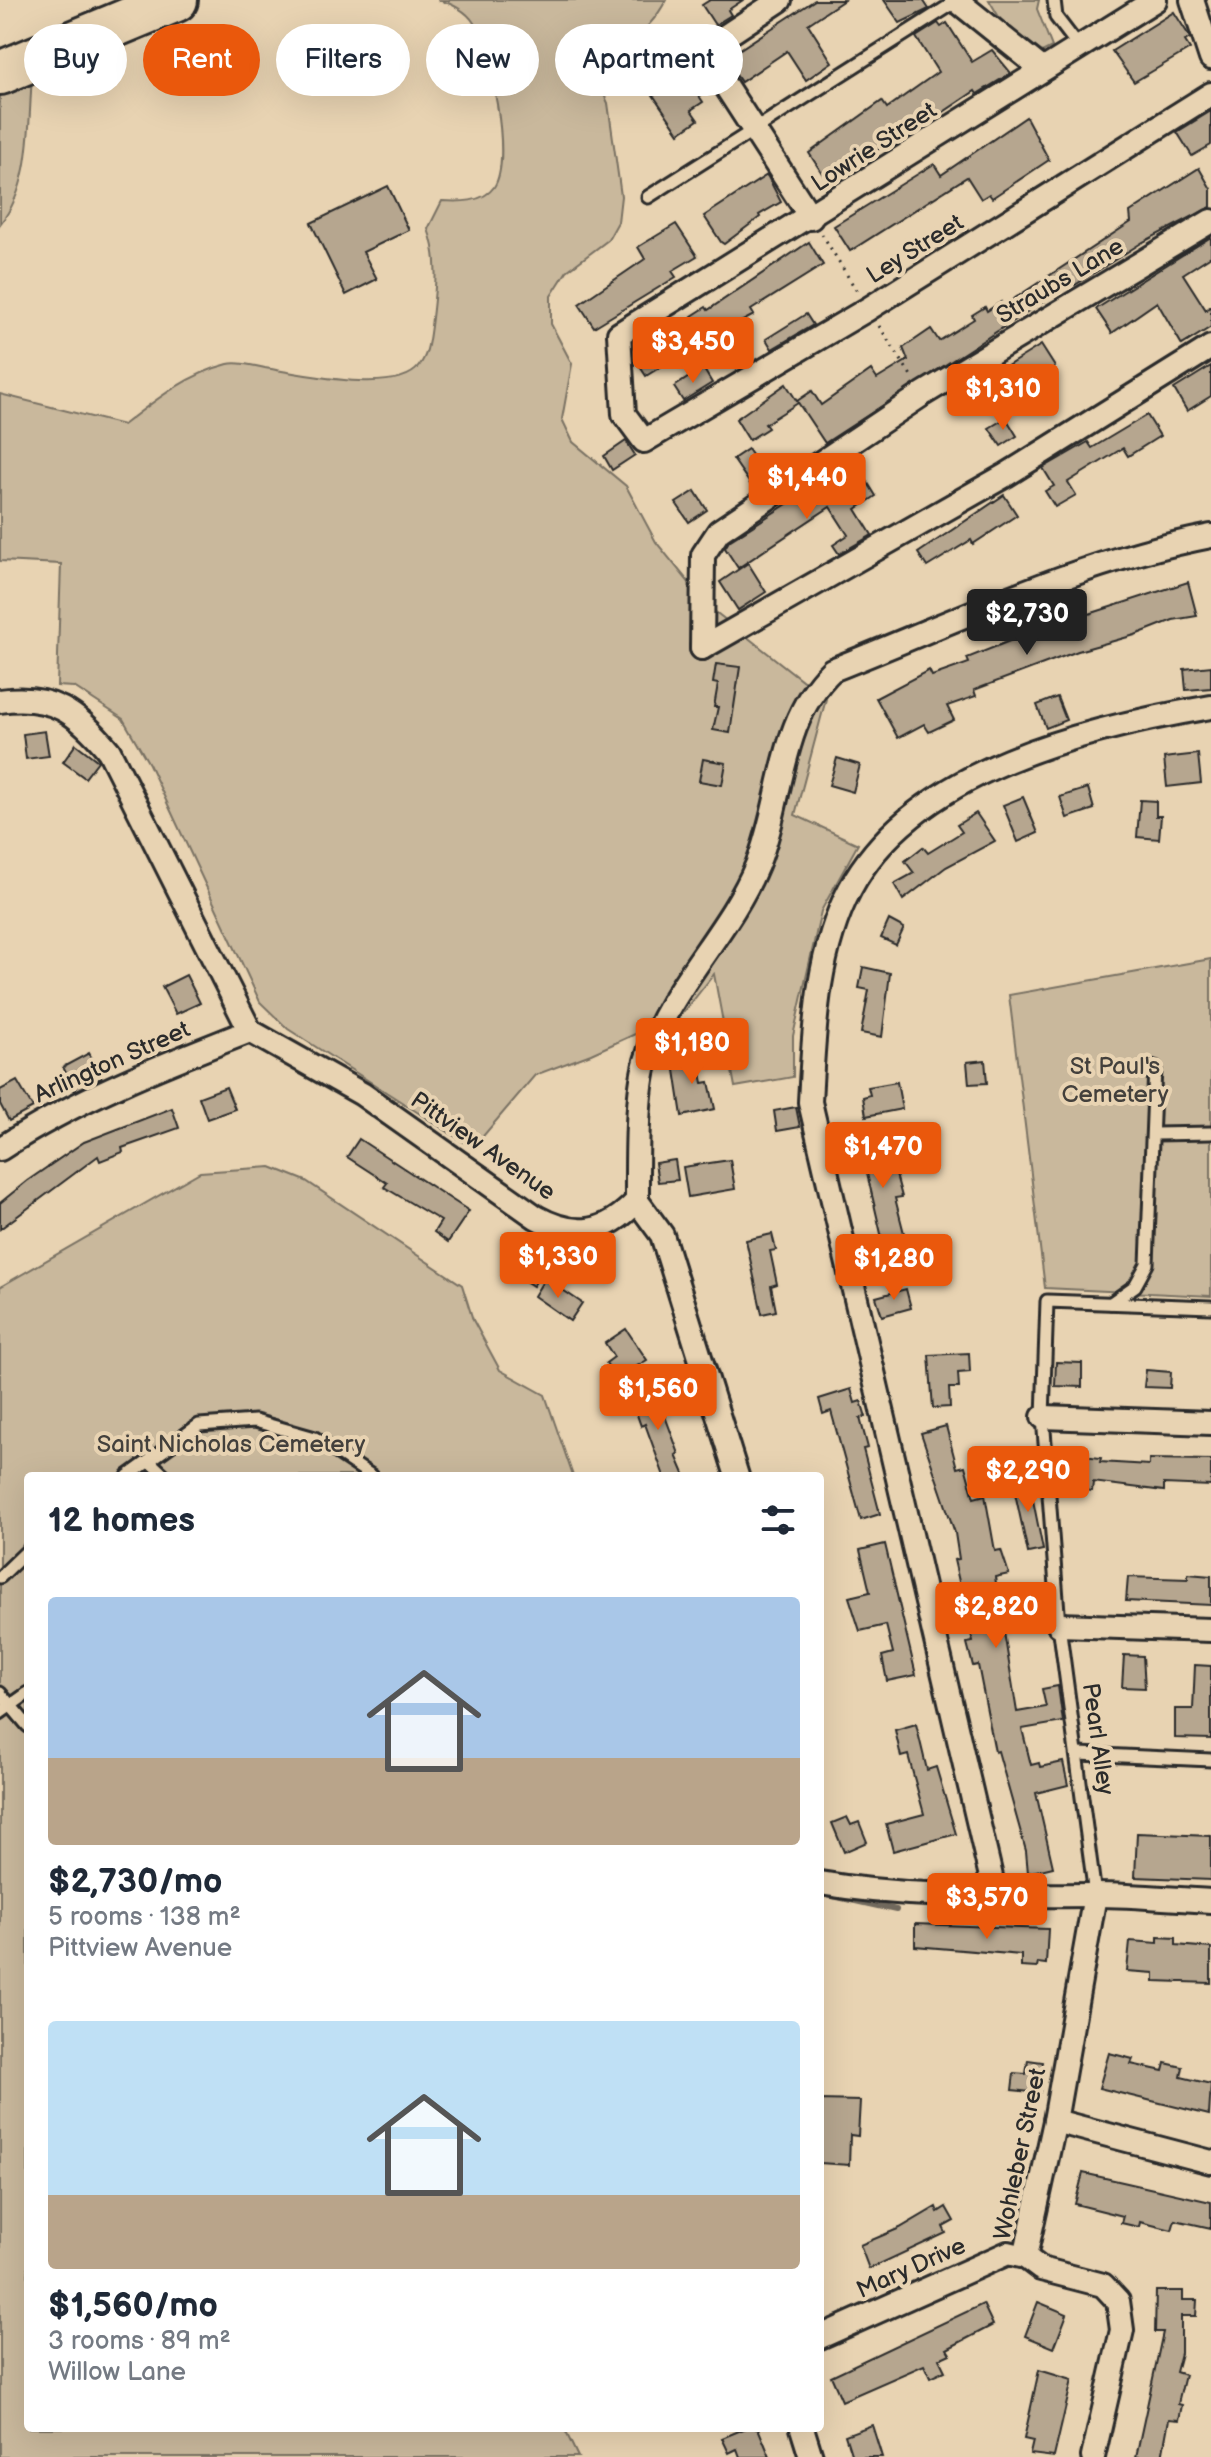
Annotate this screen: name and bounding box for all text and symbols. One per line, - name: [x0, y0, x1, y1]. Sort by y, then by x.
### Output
- chip: Buy: [24, 24, 127, 96]
- chip: Rent: [143, 24, 260, 96]
- chip: Filters: [276, 24, 410, 96]
- chip: New: [426, 24, 539, 96]
- chip: Apartment: [555, 24, 743, 96]
- street label: Lowrie Street: [806, 96, 942, 198]
- street label: Ley Street: [861, 208, 969, 290]
- street label: Straubs Lane: [991, 232, 1129, 330]
- pin: $3,450: [628, 317, 758, 385]
- text: $3,450: [651, 327, 735, 358]
- pin: $1,310: [938, 364, 1068, 432]
- text: $1,310: [965, 374, 1041, 405]
- pin: $1,440: [742, 453, 872, 521]
- text: $1,440: [767, 463, 847, 494]
- pin: $2,730: [962, 589, 1092, 657]
- text: $2,730: [985, 599, 1069, 630]
- street label: Arlington Street: [30, 1014, 195, 1109]
- pin: $1,180: [627, 1018, 757, 1086]
- text: $1,180: [654, 1028, 730, 1059]
- park label: St Paul's Cemetery: [1062, 1052, 1169, 1109]
- street label: Pittview Avenue: [405, 1085, 561, 1207]
- pin: $1,470: [818, 1122, 948, 1190]
- text: $1,470: [843, 1132, 923, 1163]
- pin: $1,330: [493, 1232, 623, 1300]
- pin: $1,280: [829, 1234, 959, 1302]
- text: $1,330: [518, 1242, 598, 1273]
- text: $1,280: [853, 1244, 935, 1275]
- pin: $1,560: [593, 1364, 723, 1432]
- text: $1,560: [618, 1374, 698, 1405]
- park label: Saint Nicholas Cemetery: [97, 1430, 365, 1459]
- pin: $2,290: [963, 1446, 1093, 1514]
- text: $2,290: [985, 1456, 1071, 1487]
- icon: filters: [756, 1498, 800, 1542]
- text: 12 homes: [48, 1500, 195, 1541]
- pin: $2,820: [931, 1582, 1061, 1650]
- text: $2,820: [953, 1592, 1039, 1623]
- icon: home: [352, 1649, 496, 1793]
- street label: Pearl Alley: [1076, 1681, 1120, 1797]
- text: $2,730/mo: [48, 1861, 222, 1902]
- pin: $3,570: [922, 1873, 1052, 1941]
- text: $3,570: [945, 1883, 1029, 1914]
- text: 5 rooms · 138 m²: [48, 1902, 241, 1933]
- text: Pittview Avenue: [48, 1933, 232, 1964]
- street label: Wohleber Street: [988, 2065, 1053, 2243]
- icon: home: [352, 2073, 496, 2217]
- street label: Mary Drive: [852, 2231, 970, 2305]
- text: $1,560/mo: [48, 2285, 218, 2326]
- text: 3 rooms · 89 m²: [48, 2326, 231, 2357]
- text: Willow Lane: [48, 2357, 186, 2388]

